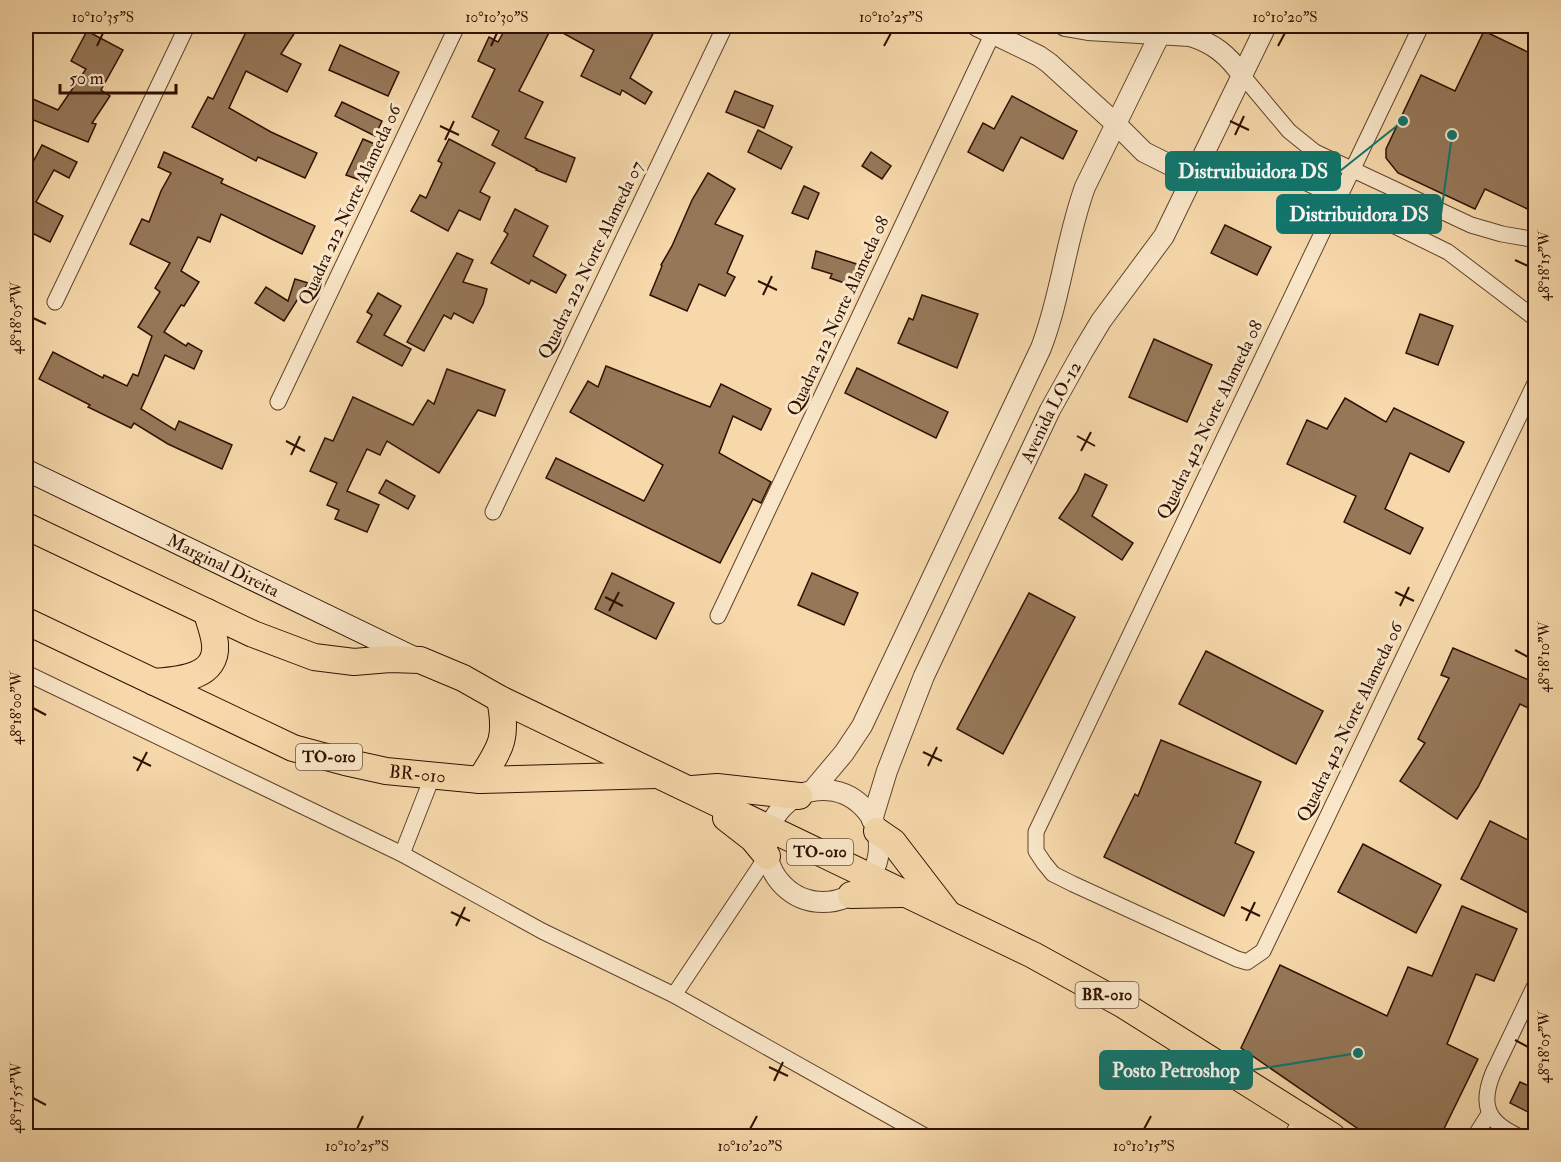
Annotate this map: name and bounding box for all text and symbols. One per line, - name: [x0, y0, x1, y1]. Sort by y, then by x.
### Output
- text: 10°10'35"S: [72, 8, 134, 27]
- text: 10°10'30"S: [465, 8, 529, 27]
- text: 10°10'25"S: [859, 8, 923, 27]
- text: 10°10'20"S: [1252, 8, 1318, 27]
- scale bar: [60, 57, 176, 95]
- text: 50 m: [69, 67, 104, 90]
- street label: Quadra 212 Norte Alameda 06: [293, 100, 407, 309]
- callout: Distruibuidora DS: [1166, 152, 1340, 190]
- street label: Quadra 212 Norte Alameda 07: [533, 157, 649, 363]
- text: Distruibuidora DS: [1178, 159, 1328, 184]
- callout: Distribuidora DS: [1277, 195, 1441, 233]
- text: Distribuidora DS: [1289, 202, 1429, 227]
- street label: Quadra 212 Norte Alameda 08: [782, 212, 894, 420]
- text: 48°18'15"W: [1535, 230, 1554, 301]
- text: 48°18'05"W: [7, 281, 26, 354]
- street label: Quadra 412 Norte Alameda 08: [1152, 317, 1268, 523]
- street label: Avenida LO-12: [1015, 357, 1086, 467]
- street label: Marginal Direita: [163, 528, 283, 602]
- street label: Quadra 412 Norte Alameda 06: [1292, 618, 1409, 826]
- text: 48°18'10"W: [1535, 621, 1554, 693]
- text: 48°18'00"W: [7, 670, 26, 745]
- road number: TO-010: [296, 744, 362, 770]
- street label: BR-010: [388, 760, 447, 788]
- road number: TO-010: [787, 839, 853, 865]
- road number: BR-010: [1076, 982, 1138, 1008]
- text: 48°18'05"W: [1535, 1010, 1554, 1083]
- callout: Posto Petroshop: [1100, 1051, 1252, 1089]
- text: Posto Petroshop: [1112, 1058, 1240, 1084]
- text: 48°17'55"W: [7, 1062, 26, 1134]
- text: 10°10'25"S: [325, 1137, 389, 1156]
- text: 10°10'20"S: [717, 1137, 783, 1156]
- text: 10°10'15"S: [1113, 1137, 1175, 1156]

